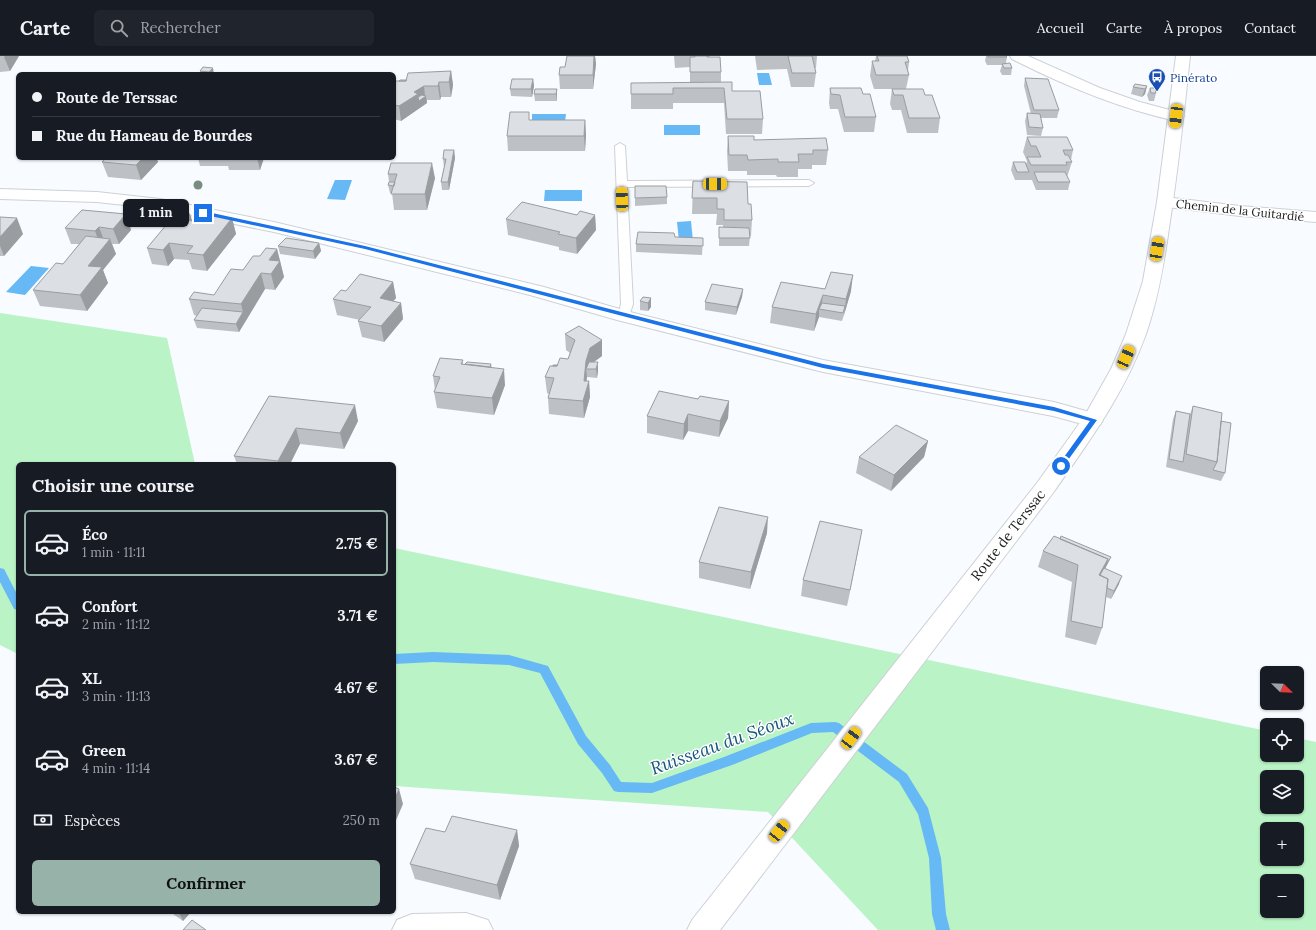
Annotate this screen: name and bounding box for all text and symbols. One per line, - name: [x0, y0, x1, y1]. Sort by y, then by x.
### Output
- search box: [94, 10, 374, 46]
- text: Carte: [20, 16, 70, 40]
- icon: search: [108, 17, 130, 39]
- text: Rechercher: [140, 18, 221, 37]
- text: Accueil: [1037, 19, 1084, 37]
- text: Carte: [1106, 19, 1142, 37]
- text: À propos: [1164, 19, 1222, 37]
- text: Contact: [1244, 19, 1296, 37]
- bus stop icon: Pinérato: [1147, 67, 1167, 92]
- place label: Pinérato: [1170, 70, 1217, 85]
- text: Route de Terssac: [56, 88, 177, 107]
- car: [1169, 103, 1183, 129]
- text: Rue du Hameau de Bourdes: [56, 126, 252, 145]
- car: [703, 178, 727, 190]
- car: [616, 187, 628, 211]
- street label: Chemin de la Guitardié: [1175, 196, 1305, 224]
- callout: 1 min: [123, 199, 189, 227]
- text: 1 min: [139, 204, 173, 221]
- route end: [194, 204, 212, 222]
- car: [1149, 236, 1165, 262]
- car: [1116, 344, 1136, 370]
- route start: [1052, 457, 1070, 475]
- text: Choisir une course: [32, 474, 194, 497]
- street label: Route de Terssac: [967, 486, 1049, 584]
- icon: car: [34, 525, 70, 561]
- text: Éco: [82, 525, 108, 544]
- text: 2.75 €: [336, 534, 378, 553]
- text: 1 min · 11:11: [82, 544, 146, 561]
- icon: car: [34, 597, 70, 633]
- text: Confort: [82, 597, 138, 616]
- text: 3.71 €: [337, 606, 378, 625]
- text: 2 min · 11:12: [82, 616, 150, 633]
- north arrow: [1260, 666, 1304, 710]
- map controls: [1260, 666, 1304, 918]
- icon: car: [34, 669, 70, 705]
- text: XL: [82, 669, 102, 688]
- text: 4.67 €: [335, 678, 378, 697]
- text: 3 min · 11:13: [82, 688, 151, 705]
- water label: Ruisseau du Séoux: [647, 706, 797, 780]
- button: locate: [1260, 718, 1304, 762]
- car: [839, 725, 863, 751]
- icon: car: [34, 741, 70, 777]
- text: Green: [82, 741, 126, 760]
- text: 3.67 €: [334, 750, 378, 769]
- text: 4 min · 11:14: [82, 760, 150, 777]
- button: layers: [1260, 770, 1304, 814]
- icon: cash: [32, 809, 54, 831]
- text: Espèces: [64, 811, 120, 830]
- text: 250 m: [343, 812, 380, 829]
- car: [767, 818, 791, 844]
- button: +: [1260, 822, 1304, 866]
- button: Confirmer: [32, 860, 380, 906]
- button: −: [1260, 874, 1304, 918]

